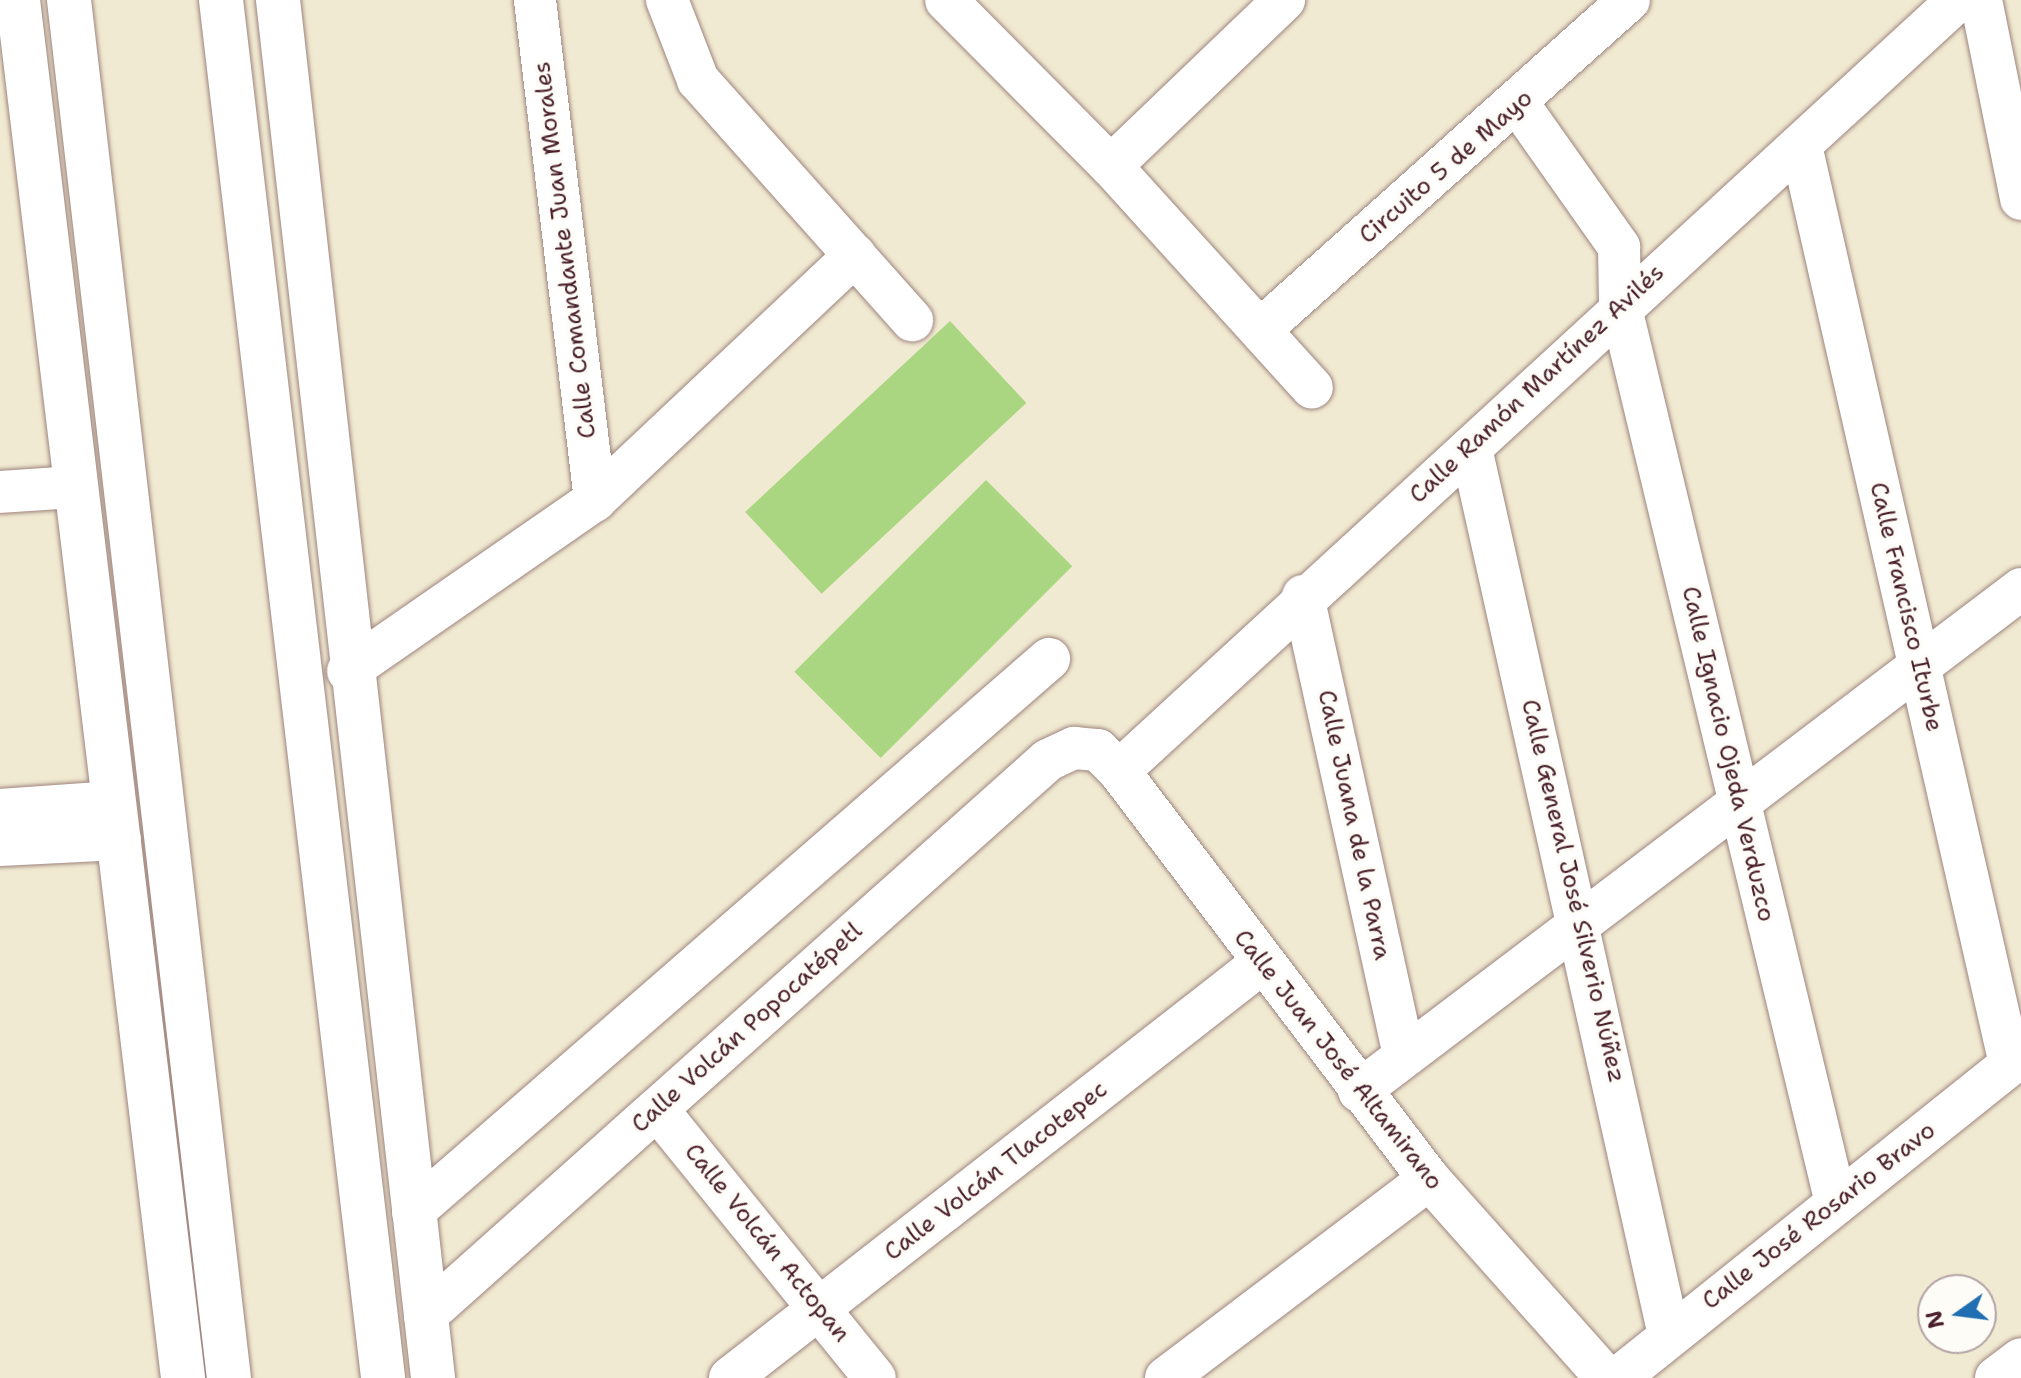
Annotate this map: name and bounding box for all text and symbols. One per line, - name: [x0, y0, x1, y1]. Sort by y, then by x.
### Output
- street label: Calle Comandante Juan Morales: [528, 60, 602, 440]
- street label: Circuito 5 de Mayo: [1353, 84, 1539, 250]
- street label: Calle Ramón Martínez Avilés: [1404, 258, 1670, 510]
- street label: Calle Francisco Iturbe: [1863, 479, 1949, 735]
- street label: Calle Ignacio Ojeda Verduzco: [1675, 584, 1781, 924]
- street label: Calle Juana de la Parra: [1311, 687, 1397, 963]
- street label: Calle General José Silverio Núñez: [1515, 697, 1631, 1085]
- street label: Calle Volcán Popocatépetl: [626, 917, 868, 1139]
- street label: Calle Juan José Altamirano: [1227, 924, 1449, 1196]
- street label: Calle Volcán Tlacotepec: [879, 1075, 1113, 1267]
- street label: Calle José Rosario Bravo: [1697, 1116, 1941, 1316]
- street label: Calle Volcán Actopan: [678, 1138, 856, 1348]
- north arrow: [1917, 1274, 1997, 1354]
- text: N: [1919, 1307, 1951, 1331]

